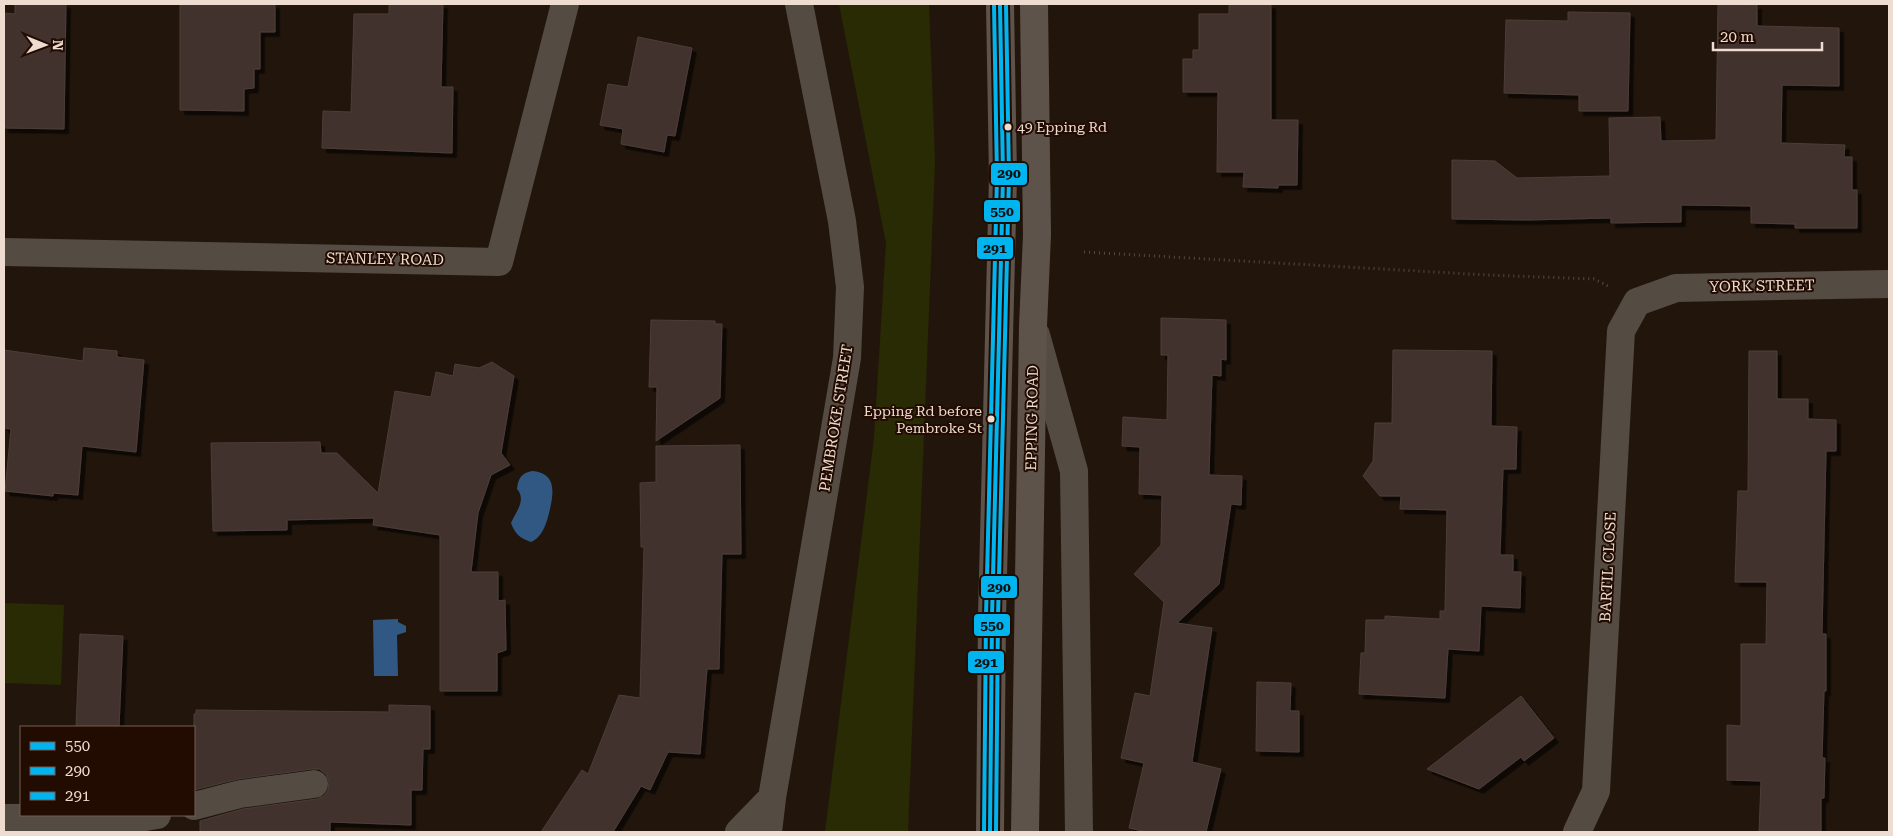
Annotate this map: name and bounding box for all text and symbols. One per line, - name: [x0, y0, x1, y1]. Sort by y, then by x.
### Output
- north arrow: [20, 20, 70, 70]
- scale bar: [1713, 20, 1822, 52]
- text: 20 m: [1720, 28, 1755, 46]
- text: N: [50, 40, 66, 51]
- place label: 49 Epping Rd: [1017, 119, 1107, 135]
- marker: 49 Epping Rd: [1003, 122, 1013, 132]
- line badge: 290: [990, 162, 1028, 186]
- text: 290: [997, 165, 1021, 181]
- line badge: 550: [983, 199, 1021, 223]
- text: 550: [990, 203, 1014, 219]
- line badge: 291: [976, 236, 1014, 260]
- text: 291: [983, 240, 1007, 256]
- street label: STANLEY ROAD: [326, 249, 444, 269]
- street label: YORK STREET: [1709, 276, 1815, 296]
- street label: PEMBROKE STREET: [815, 343, 857, 493]
- street label: EPPING ROAD: [1022, 365, 1042, 471]
- place label: Epping Rd before Pembroke St: [864, 403, 982, 436]
- marker: Epping Rd before Pembroke St: [986, 414, 996, 424]
- street label: BARTIL CLOSE: [1596, 512, 1620, 622]
- line badge: 290: [980, 575, 1018, 599]
- text: 290: [987, 579, 1011, 595]
- line badge: 550: [973, 613, 1011, 637]
- text: 550: [980, 617, 1004, 633]
- line badge: 291: [967, 650, 1005, 674]
- text: 291: [974, 654, 998, 670]
- legend: [20, 726, 195, 816]
- text: 550: [65, 737, 90, 755]
- text: 290: [65, 762, 90, 780]
- text: 291: [65, 787, 90, 805]

